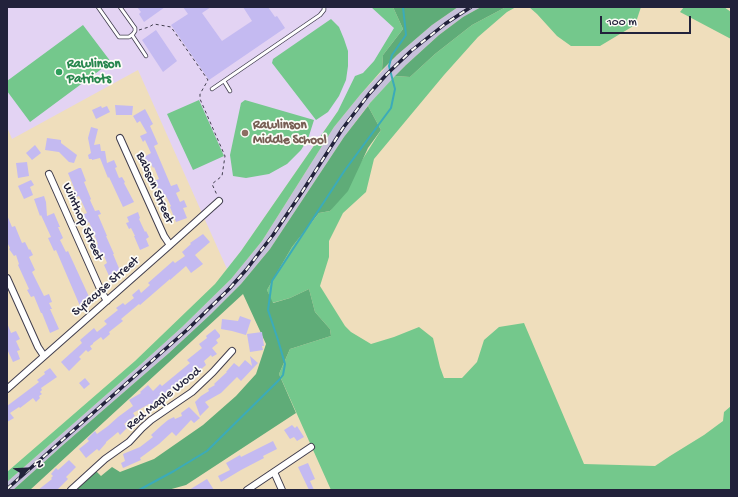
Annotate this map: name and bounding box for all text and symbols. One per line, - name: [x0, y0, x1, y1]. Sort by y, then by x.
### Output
- scale bar: [602, 8, 693, 34]
- text: 100 m: [607, 16, 637, 30]
- place label: Rawlinson Patriots: [67, 57, 121, 88]
- marker: Rawlinson Patriots: [54, 67, 64, 77]
- place label: Rawlinson Middle School: [253, 118, 327, 149]
- marker: Rawlinson Middle School: [240, 128, 250, 138]
- street label: Babson Street: [131, 150, 177, 226]
- street label: Winthop Street: [58, 181, 106, 263]
- street label: Syracuse Street: [69, 254, 143, 320]
- street label: Red Maple Wood: [123, 364, 205, 434]
- north arrow: [8, 449, 48, 489]
- text: N: [32, 458, 46, 470]

